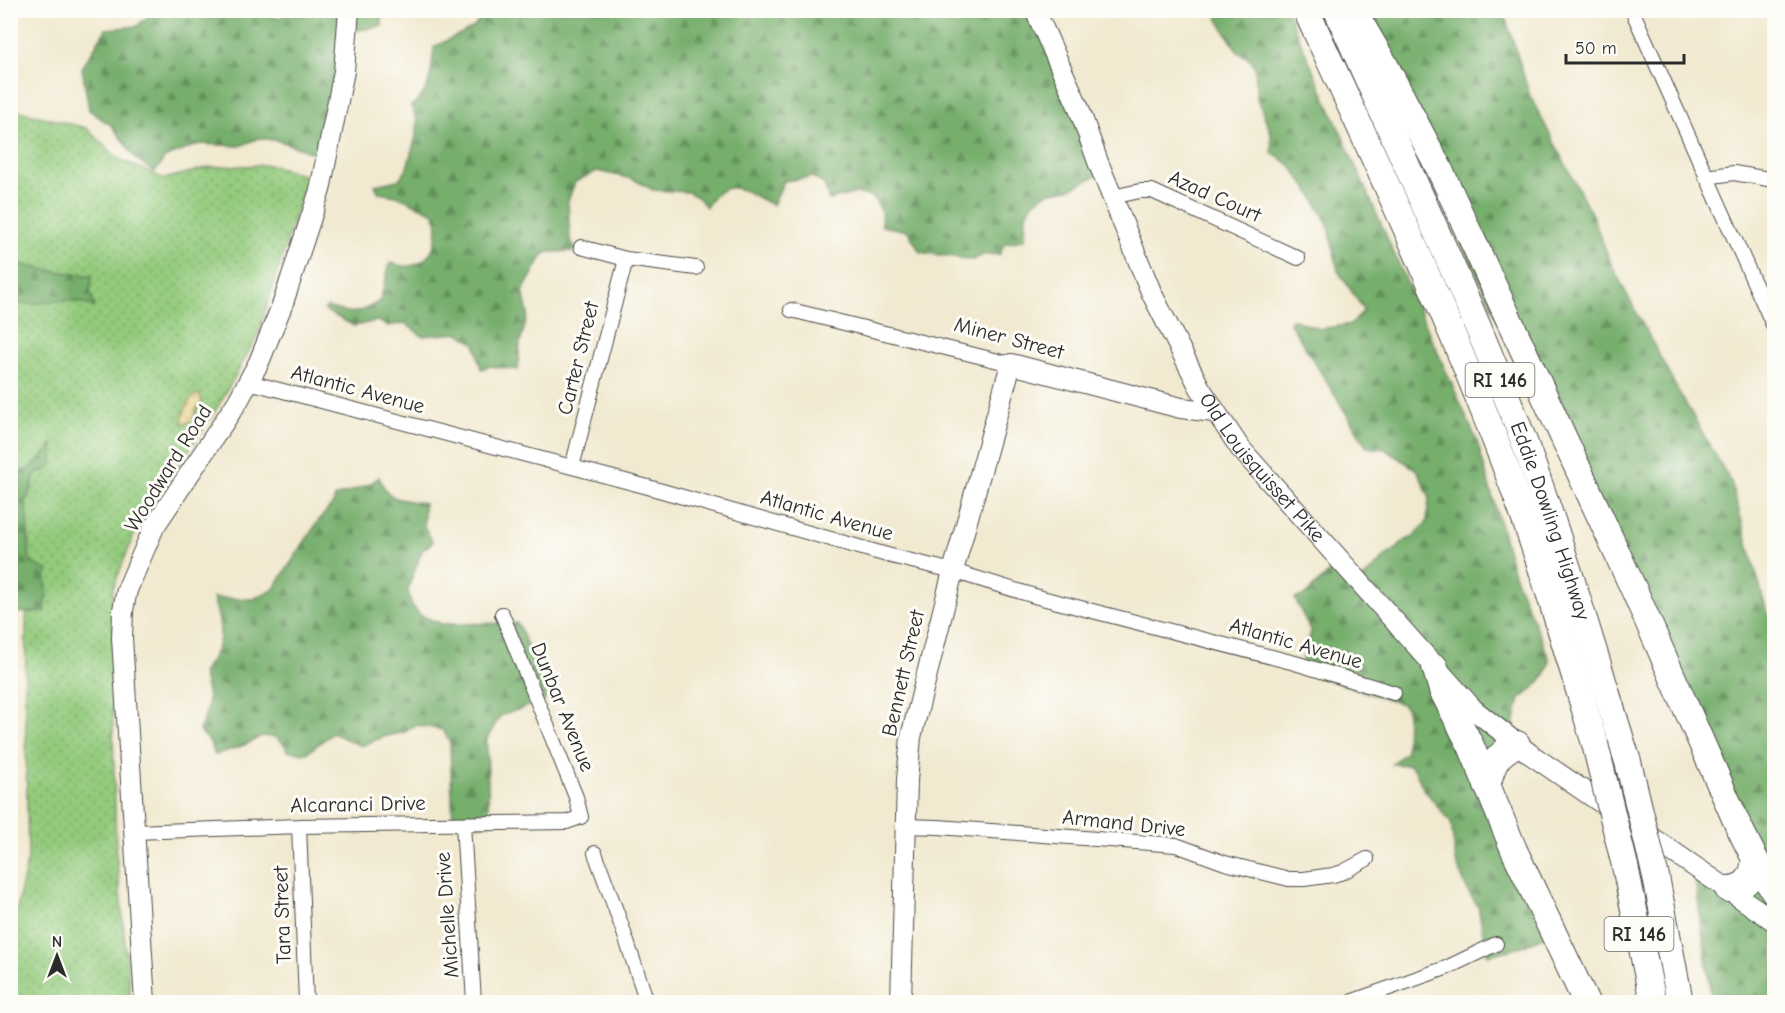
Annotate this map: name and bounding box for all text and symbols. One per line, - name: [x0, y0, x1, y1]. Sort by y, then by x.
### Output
- scale bar: [1566, 27, 1684, 65]
- text: 50 m: [1575, 38, 1617, 59]
- street label: Azad Court: [1165, 165, 1266, 227]
- street label: Carter Street: [552, 298, 604, 417]
- street label: Miner Street: [952, 312, 1067, 364]
- street label: Atlantic Avenue: [289, 360, 427, 418]
- road number: RI 146: [1466, 363, 1534, 397]
- street label: Old Louisquisset Pike: [1195, 388, 1330, 547]
- street label: Woodward Road: [119, 400, 217, 536]
- street label: Eddie Dowling Highway: [1506, 418, 1596, 623]
- street label: Atlantic Avenue: [758, 485, 896, 545]
- street label: Bennett Street: [877, 607, 929, 739]
- street label: Atlantic Avenue: [1227, 613, 1365, 673]
- street label: Dunbar Avenue: [526, 639, 600, 775]
- street label: Alcaranci Drive: [290, 791, 426, 817]
- street label: Armand Drive: [1061, 805, 1187, 841]
- street label: Michelle Drive: [431, 851, 463, 979]
- street label: Tara Street: [268, 865, 296, 964]
- road number: RI 146: [1604, 917, 1674, 951]
- north arrow: [27, 926, 87, 986]
- text: N: [52, 933, 62, 951]

